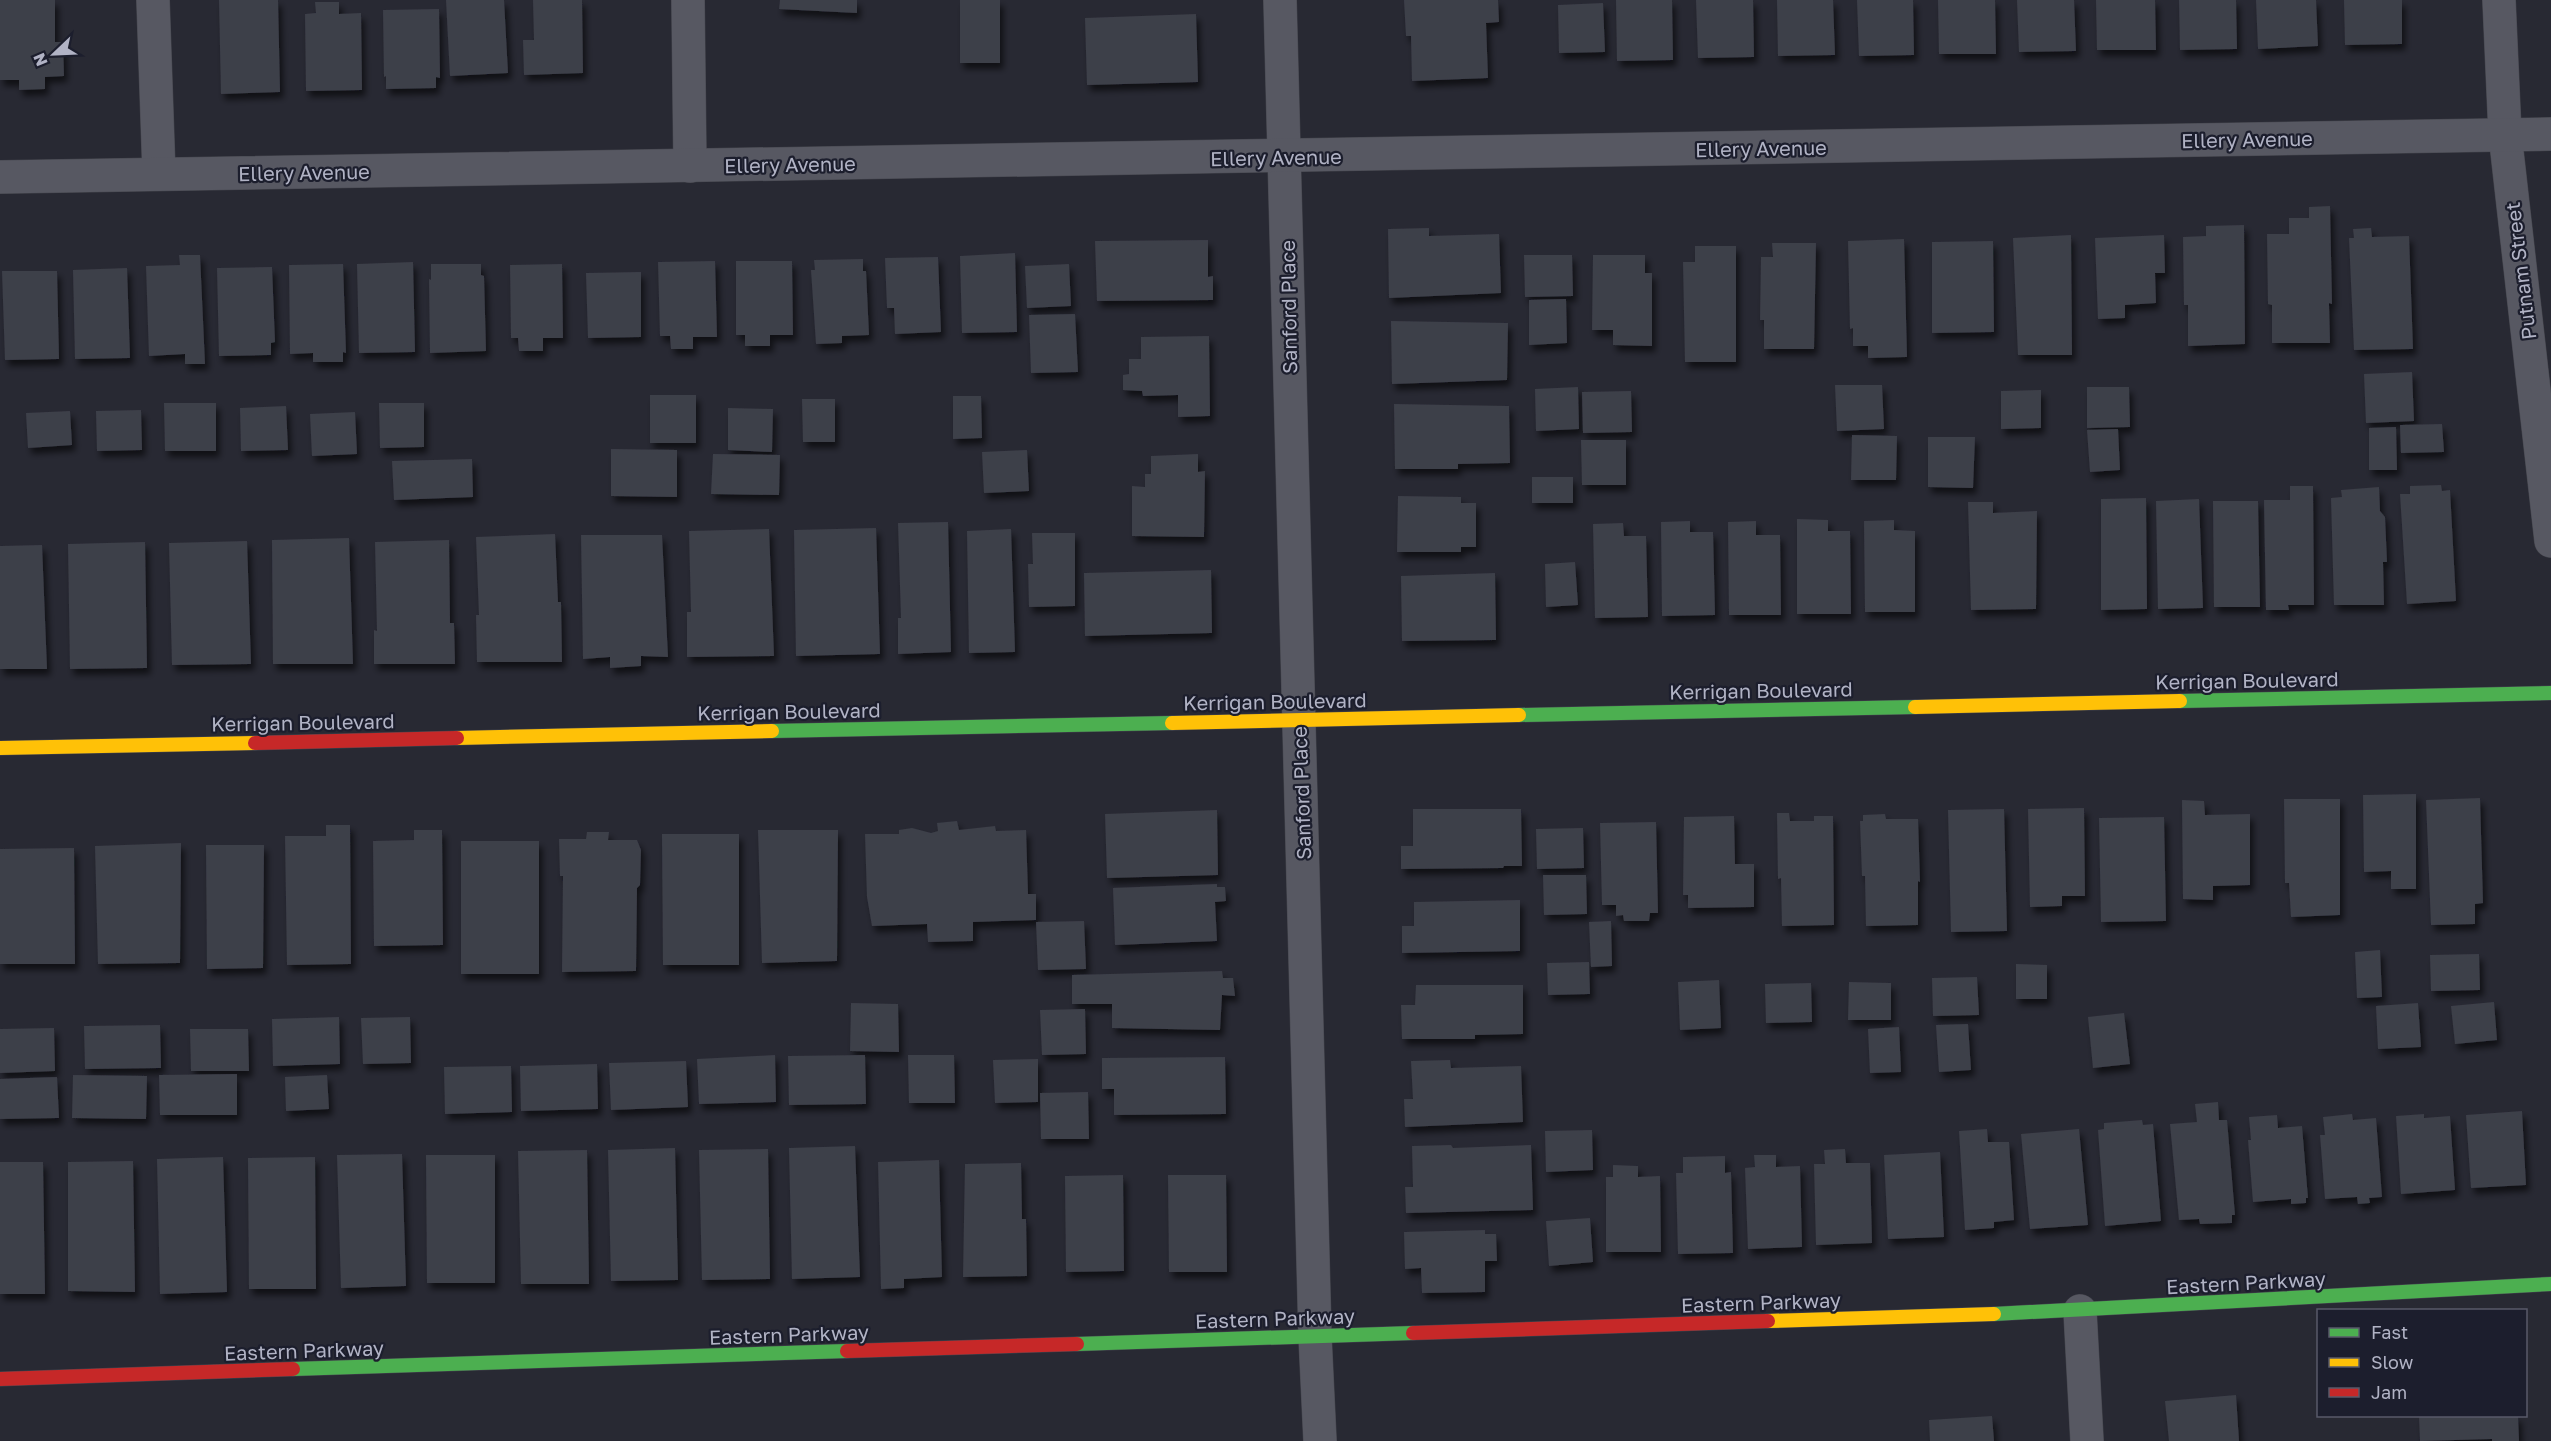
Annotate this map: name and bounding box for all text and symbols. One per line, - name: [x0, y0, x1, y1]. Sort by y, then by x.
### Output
- north arrow: [24, 24, 84, 84]
- text: N: [29, 50, 52, 69]
- street label: Ellery Avenue: [2181, 126, 2313, 152]
- street label: Ellery Avenue: [1695, 135, 1827, 161]
- street label: Ellery Avenue: [1210, 144, 1342, 170]
- street label: Ellery Avenue: [724, 151, 856, 177]
- street label: Ellery Avenue: [238, 159, 370, 185]
- street label: Putnam Street: [2500, 201, 2540, 341]
- street label: Sanford Place: [1275, 240, 1301, 374]
- street label: Kerrigan Boulevard: [2155, 666, 2339, 694]
- street label: Kerrigan Boulevard: [1669, 676, 1853, 704]
- street label: Kerrigan Boulevard: [1183, 687, 1367, 715]
- street label: Kerrigan Boulevard: [697, 697, 881, 725]
- street label: Kerrigan Boulevard: [211, 708, 395, 736]
- street label: Sanford Place: [1287, 726, 1315, 860]
- street label: Eastern Parkway: [2165, 1266, 2327, 1298]
- street label: Eastern Parkway: [1681, 1287, 1841, 1317]
- street label: Eastern Parkway: [1195, 1303, 1355, 1333]
- legend: [2317, 1309, 2527, 1417]
- street label: Eastern Parkway: [709, 1319, 869, 1349]
- text: Fast: [2371, 1321, 2408, 1343]
- street label: Eastern Parkway: [224, 1335, 384, 1365]
- text: Slow: [2371, 1351, 2414, 1373]
- text: Jam: [2371, 1381, 2407, 1403]

